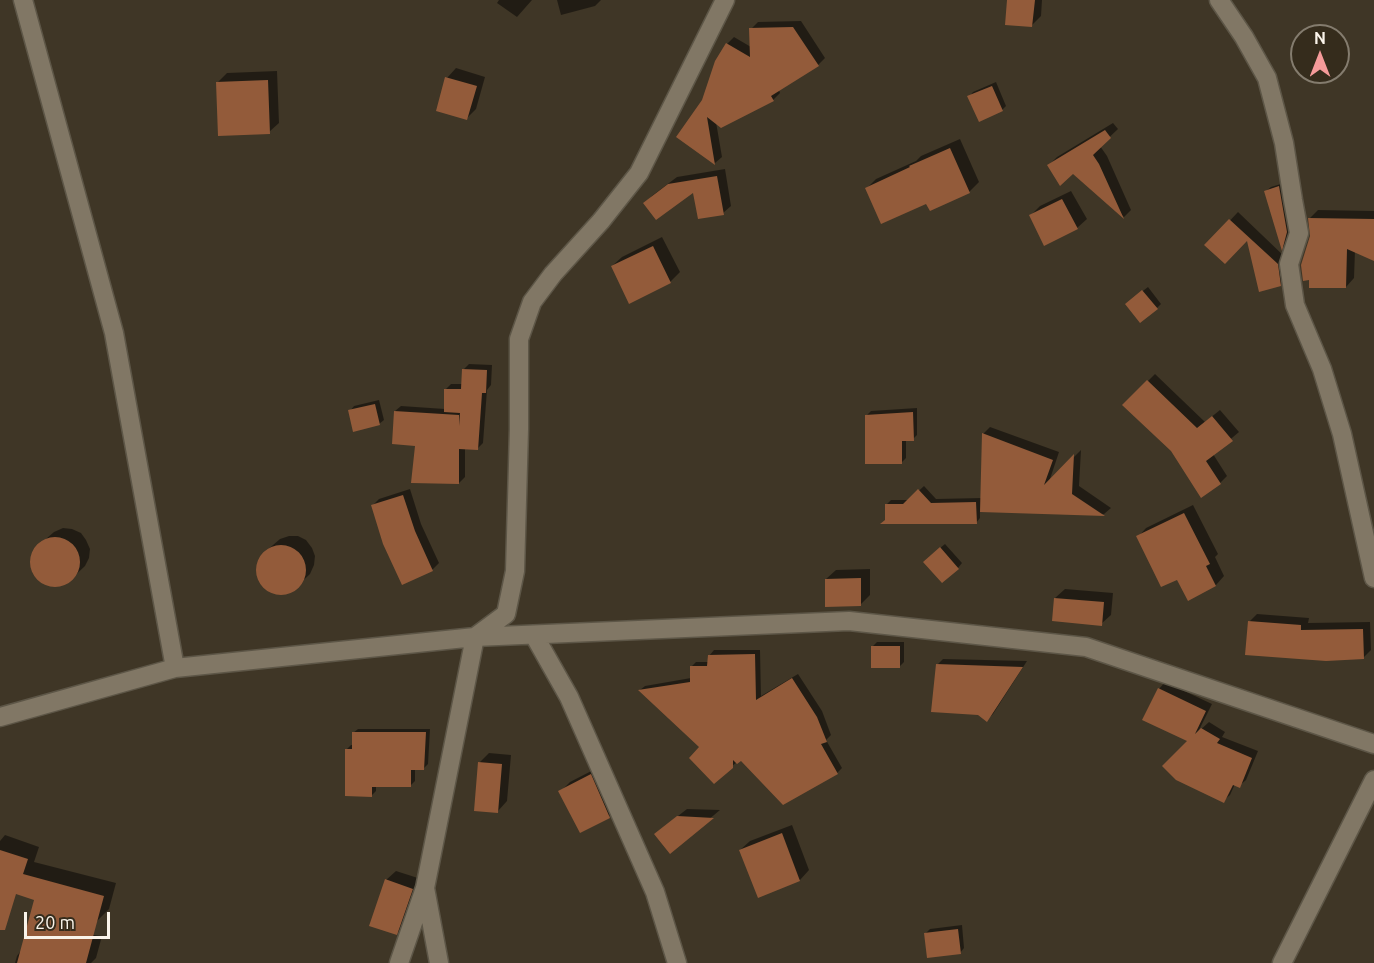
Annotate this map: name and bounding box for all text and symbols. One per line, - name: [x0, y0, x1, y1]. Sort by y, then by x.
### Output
- north arrow: [1290, 24, 1350, 84]
- text: N: [1314, 29, 1326, 47]
- scale bar: [27, 900, 112, 938]
- text: 20 m: [35, 912, 75, 932]

